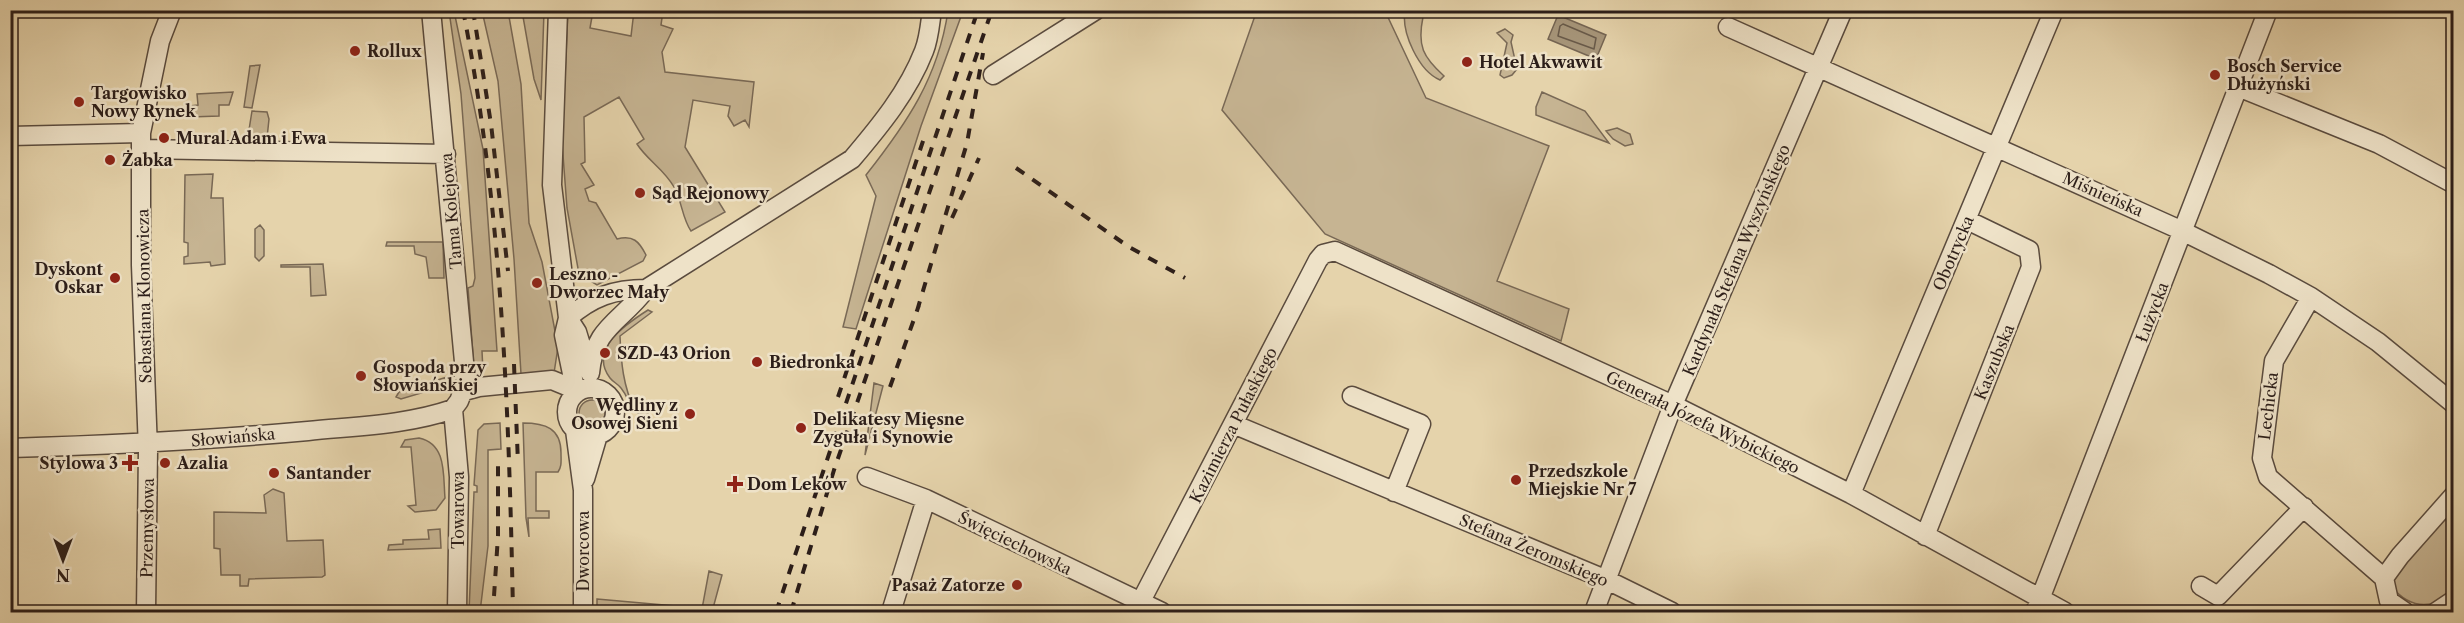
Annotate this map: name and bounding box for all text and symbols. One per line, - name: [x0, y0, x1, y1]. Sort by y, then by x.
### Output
- place label: Rollux: [367, 41, 422, 61]
- marker: Rollux: [348, 44, 362, 58]
- place label: Hotel Akwawit: [1479, 52, 1603, 72]
- marker: Hotel Akwawit: [1460, 55, 1474, 69]
- place label: Bosch Service Dłużyński: [2227, 56, 2342, 94]
- marker: Bosch Service Dłużyński: [2208, 68, 2222, 82]
- place label: Targowisko Nowy Rynek: [91, 83, 196, 121]
- marker: Targowisko Nowy Rynek: [72, 95, 86, 109]
- place label: Mural Adam i Ewa: [176, 128, 327, 148]
- marker: Mural Adam i Ewa: [157, 131, 171, 145]
- street label: Kardynała Stefana Wyszyńskiego: [1678, 141, 1794, 379]
- place label: Żabka: [122, 150, 174, 170]
- street label: Tama Kolejowa: [436, 151, 466, 270]
- marker: Żabka: [103, 153, 117, 167]
- street label: Miśnieńska: [2060, 167, 2147, 221]
- place label: Sąd Rejonowy: [652, 183, 770, 203]
- marker: Sąd Rejonowy: [633, 186, 647, 200]
- street label: Sebastiana Klonowicza: [132, 208, 156, 383]
- street label: Obotrycka: [1928, 212, 1978, 293]
- place label: Dyskont Oskar: [34, 259, 104, 297]
- place label: Leszno - Dworzec Mały: [549, 264, 670, 302]
- marker: Dyskont Oskar: [108, 271, 122, 285]
- marker: Leszno - Dworzec Mały: [530, 276, 544, 290]
- street label: Łużycka: [2131, 279, 2173, 345]
- street label: Kaszubska: [1970, 321, 2018, 403]
- place label: SZD-43 Orion: [617, 343, 731, 363]
- street label: Kazimierza Pułaskiego: [1185, 344, 1281, 506]
- marker: SZD-43 Orion: [598, 346, 612, 360]
- place label: Biedronka: [769, 352, 856, 372]
- marker: Biedronka: [750, 355, 764, 369]
- place label: Gospoda przy Słowiańskiej: [373, 357, 487, 395]
- street label: Generała Józefa Wybickiego: [1603, 366, 1803, 478]
- marker: Gospoda przy Słowiańskiej: [354, 369, 368, 383]
- street label: Lechicka: [2254, 370, 2282, 441]
- place label: Wędliny z Osowej Sieni: [571, 395, 678, 433]
- marker: Wędliny z Osowej Sieni: [683, 407, 697, 421]
- place label: Delikatesy Mięsne Zyguła i Synowie: [813, 409, 965, 447]
- marker: Delikatesy Mięsne Zyguła i Synowie: [794, 421, 808, 435]
- street label: Słowiańska: [190, 423, 277, 451]
- place label: Stylowa 3: [39, 453, 118, 473]
- place label: Azalia: [176, 453, 229, 473]
- marker: Stylowa 3: [123, 456, 137, 470]
- marker: Azalia: [158, 456, 172, 470]
- place label: Przedszkole Miejskie Nr 7: [1528, 461, 1637, 499]
- place label: Santander: [286, 463, 371, 483]
- marker: Santander: [267, 466, 281, 480]
- street label: Towarowa: [448, 470, 468, 549]
- marker: Przedszkole Miejskie Nr 7: [1509, 473, 1523, 487]
- place label: Dom Leków: [747, 474, 848, 494]
- street label: Przemysłowa: [136, 477, 158, 578]
- marker: Dom Leków: [728, 477, 742, 491]
- street label: Święciechowska: [955, 507, 1076, 579]
- street label: Dworcowa: [573, 510, 593, 592]
- street label: Stefana Żeromskiego: [1456, 510, 1612, 591]
- north arrow: [33, 530, 93, 590]
- text: N: [56, 565, 70, 585]
- place label: Pasaż Zatorze: [892, 575, 1005, 595]
- marker: Pasaż Zatorze: [1010, 578, 1024, 592]

